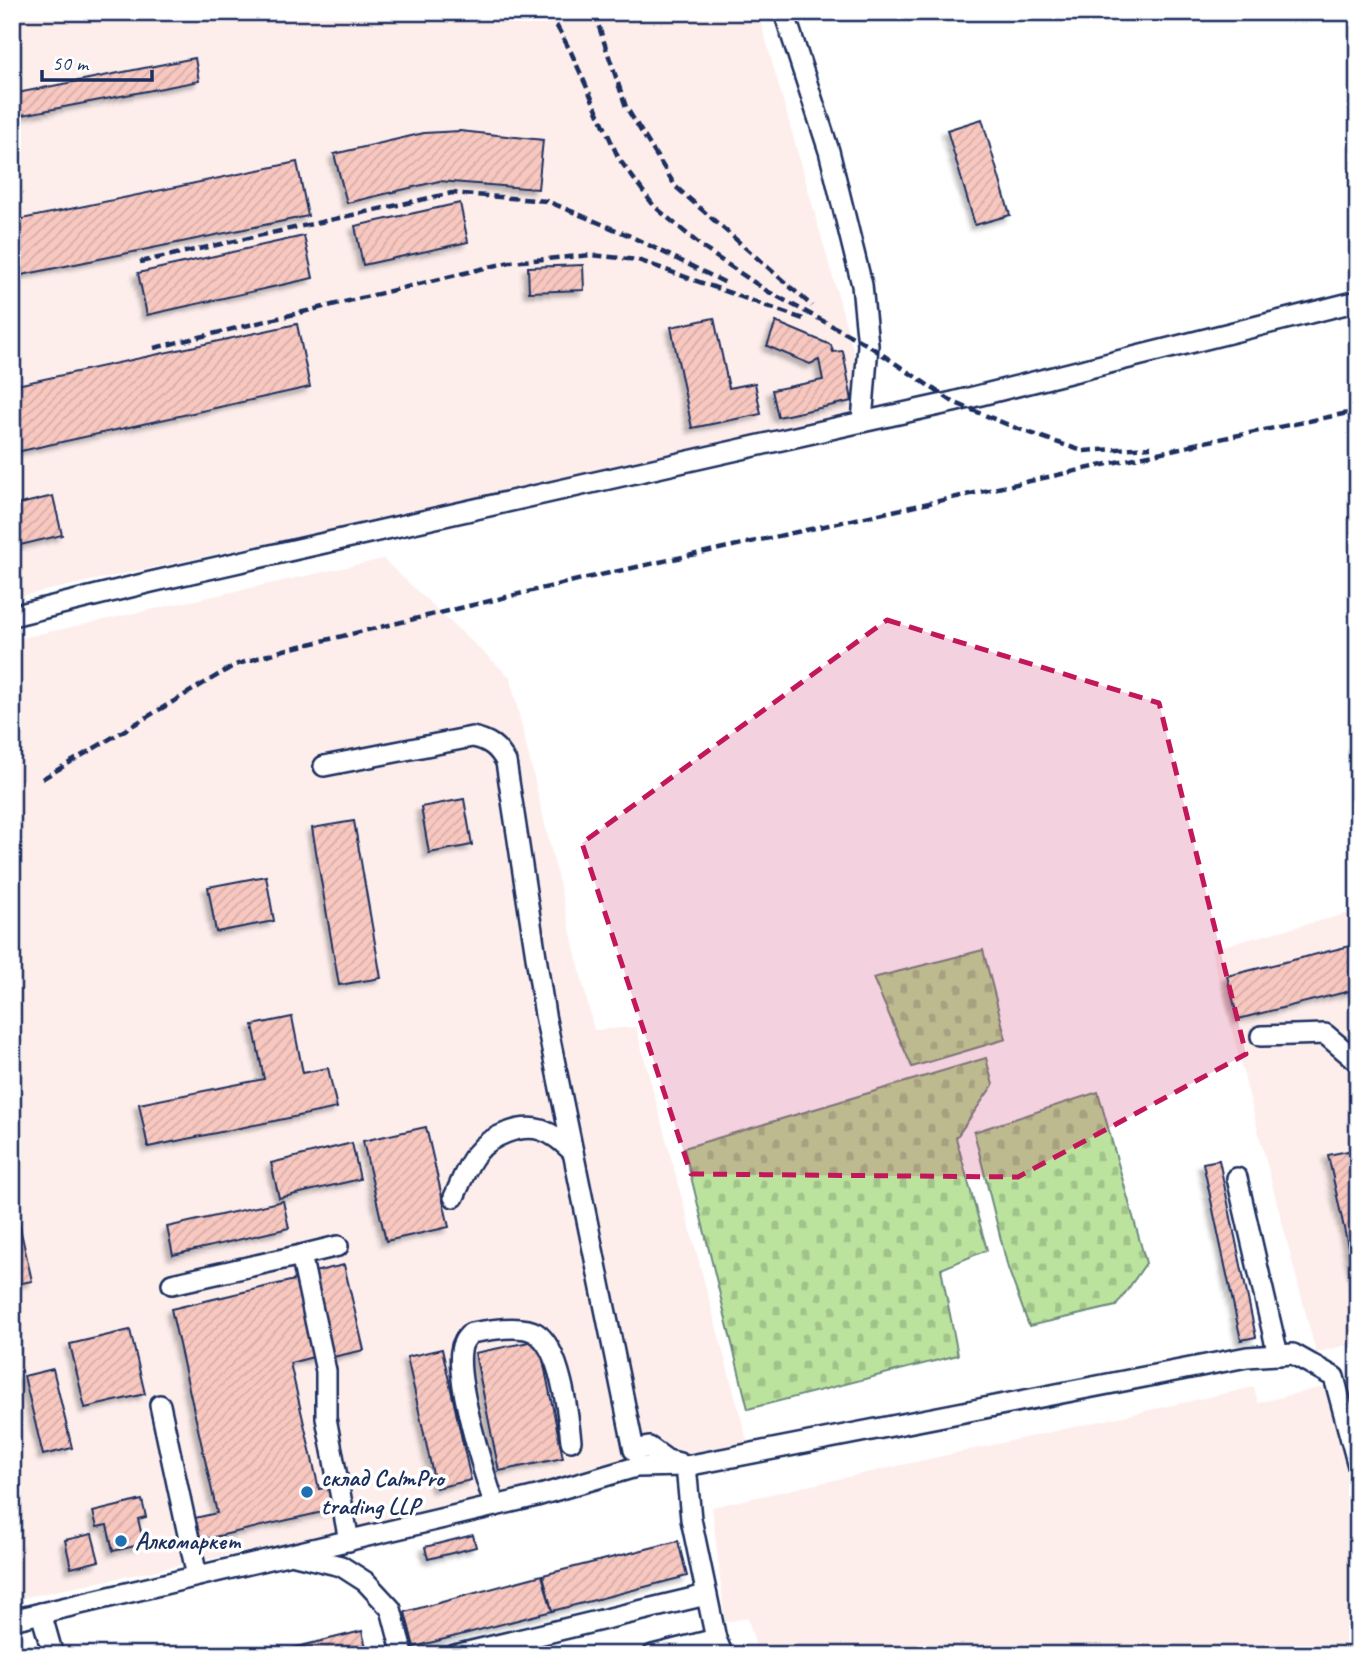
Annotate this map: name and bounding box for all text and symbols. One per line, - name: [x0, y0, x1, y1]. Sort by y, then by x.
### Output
- scale bar: [42, 38, 152, 82]
- text: 50 m: [52, 50, 90, 76]
- place label: склад CalmPro trading LLP: [321, 1463, 446, 1521]
- marker: склад CalmPro trading LLP: [299, 1484, 315, 1500]
- place label: Алкомаркет: [135, 1526, 241, 1556]
- marker: Алкомаркет: [113, 1533, 129, 1549]

